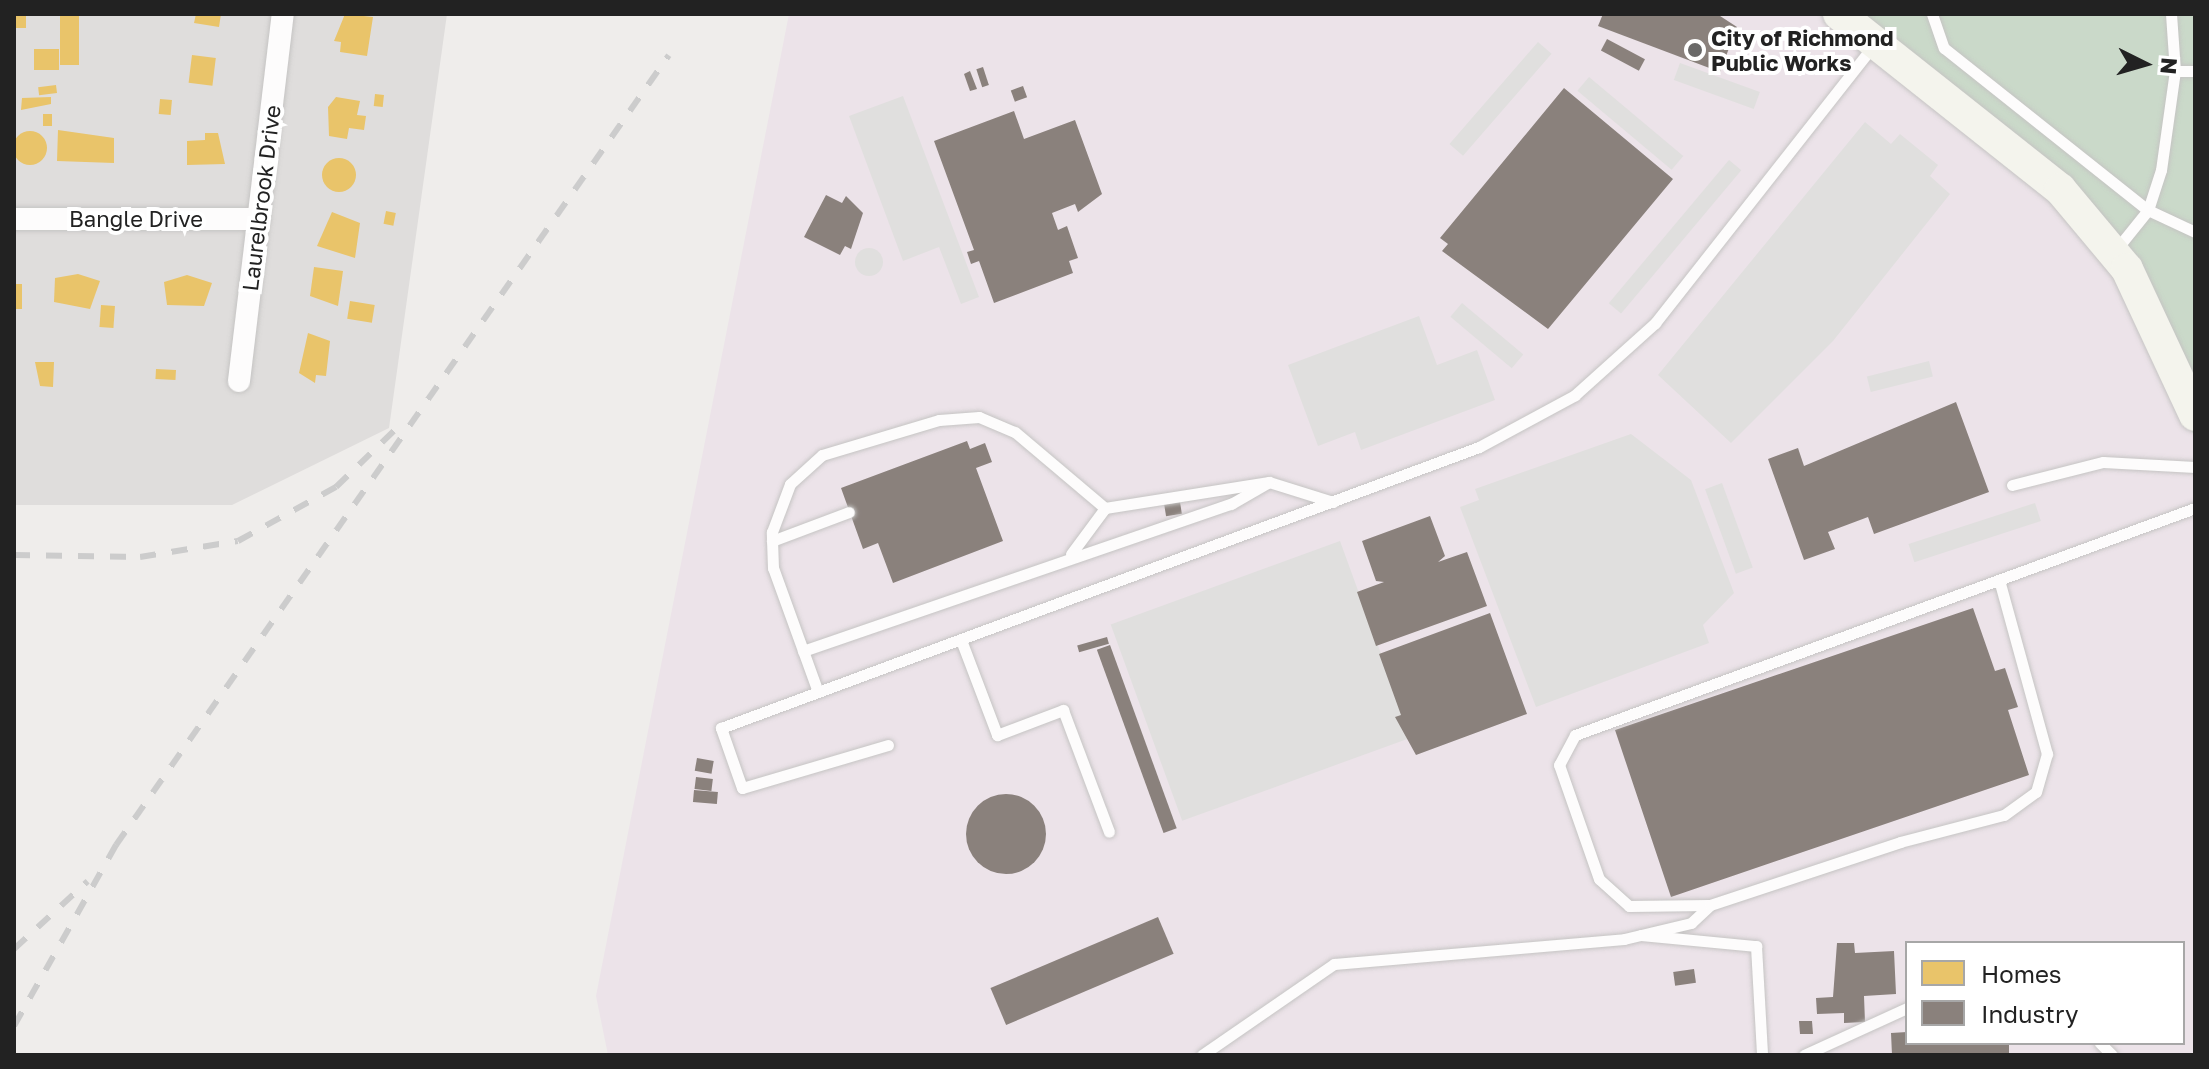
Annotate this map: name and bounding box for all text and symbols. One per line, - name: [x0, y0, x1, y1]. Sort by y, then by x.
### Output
- place label: City of Richmond Public Works: [1711, 24, 1894, 76]
- north arrow: [2105, 24, 2185, 104]
- marker: City of Richmond Public Works: [1686, 41, 1704, 59]
- text: N: [2155, 57, 2184, 76]
- street label: Laurelbrook Drive: [236, 103, 286, 293]
- street label: Bangle Drive: [69, 206, 203, 232]
- legend: [1905, 941, 2185, 1045]
- text: Homes: [1981, 959, 2062, 988]
- text: Industry: [1981, 999, 2078, 1028]

